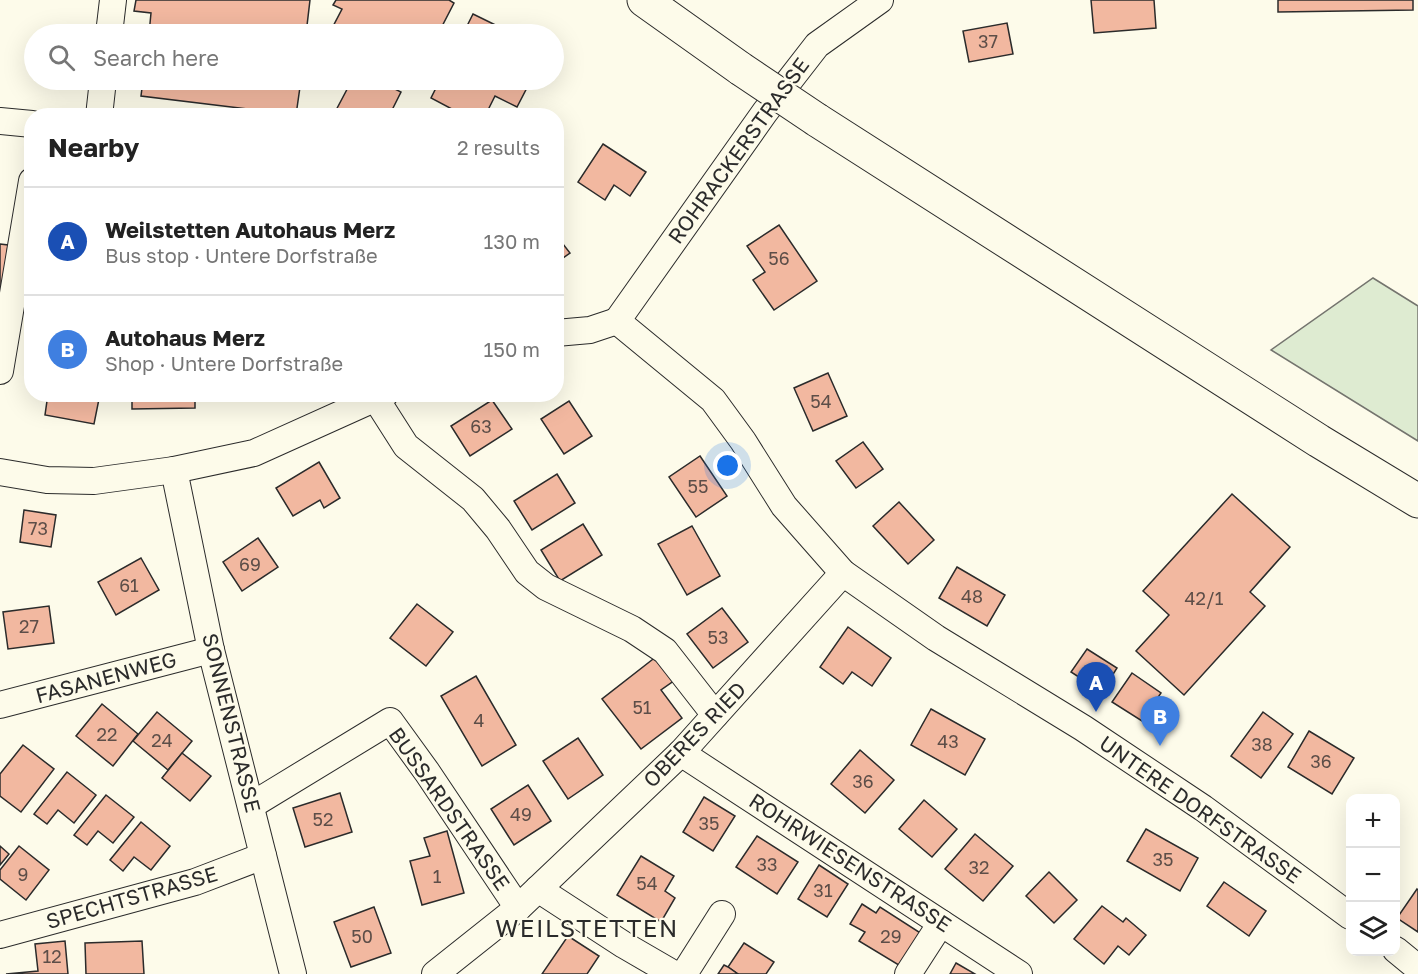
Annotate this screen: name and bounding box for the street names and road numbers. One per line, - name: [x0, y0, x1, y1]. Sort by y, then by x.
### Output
- street label: ROHRACKERSTRASSE: [662, 52, 814, 249]
- street label: SONNENSTRASSE: [197, 630, 267, 815]
- street label: FASANENWEG: [32, 646, 179, 708]
- street label: OBERES RIED: [637, 676, 751, 792]
- street label: BUSSARDSTRASSE: [384, 722, 516, 895]
- street label: UNTERE DORFSTRASSE: [1095, 730, 1306, 889]
- street label: ROHRWIESENSTRASSE: [745, 787, 957, 937]
- street label: SPECHTSTRASSE: [43, 860, 220, 934]

